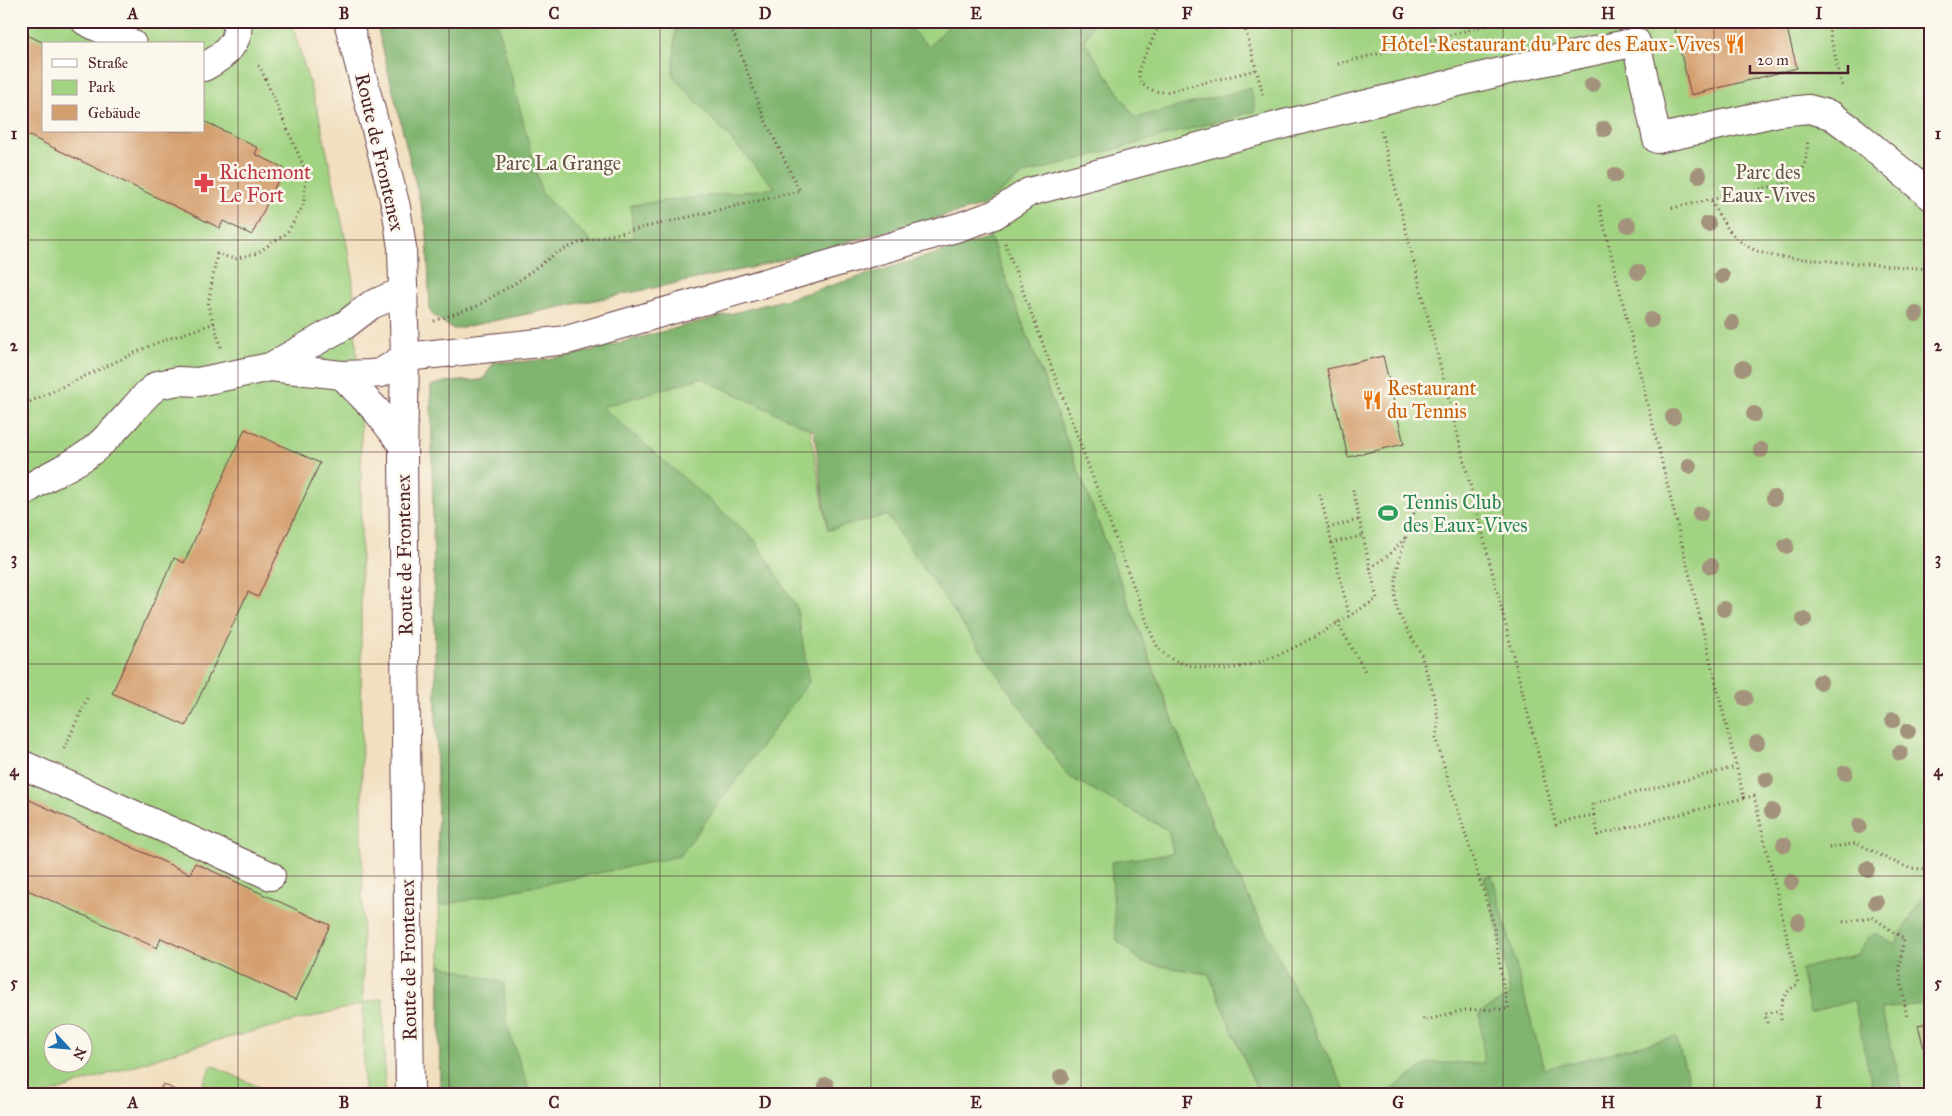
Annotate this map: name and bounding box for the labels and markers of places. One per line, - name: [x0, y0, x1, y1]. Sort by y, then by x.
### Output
- place label: Hôtel-Restaurant du Parc des Eaux-Vives: [1381, 32, 1720, 56]
- restaurant icon: Hôtel-Restaurant du Parc des Eaux-Vives: [1724, 33, 1746, 55]
- place label: Richemont Le Fort: [219, 160, 311, 207]
- pharmacy icon: Richemont Le Fort: [193, 172, 215, 194]
- place label: Restaurant du Tennis: [1387, 376, 1477, 423]
- restaurant icon: Restaurant du Tennis: [1361, 389, 1383, 411]
- place label: Tennis Club des Eaux-Vives: [1403, 490, 1528, 537]
- sports icon: Tennis Club des Eaux-Vives: [1377, 502, 1399, 524]

